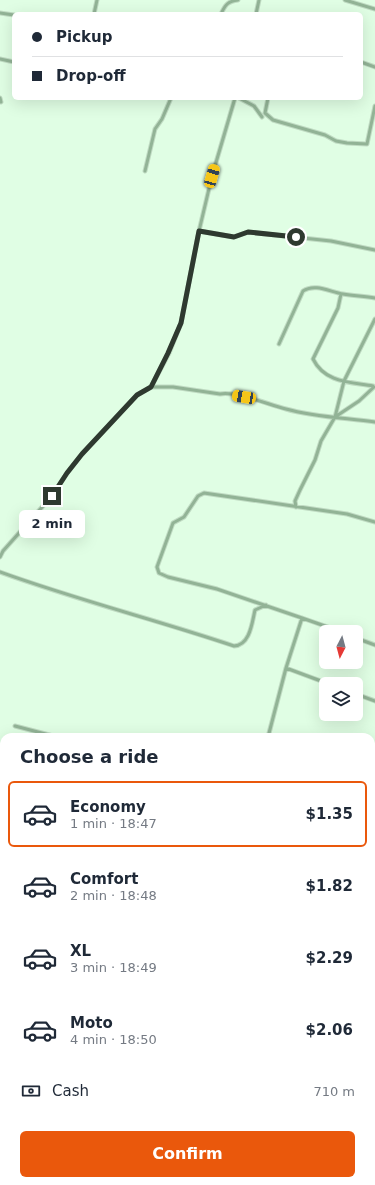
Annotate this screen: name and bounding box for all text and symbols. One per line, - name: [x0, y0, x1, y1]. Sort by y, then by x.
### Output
- text: Pickup: [56, 28, 112, 46]
- text: Drop-off: [56, 67, 126, 85]
- car: [203, 163, 221, 189]
- route start: [287, 228, 305, 246]
- car: [231, 389, 257, 405]
- route end: [43, 487, 61, 505]
- callout: 2 min: [19, 510, 85, 538]
- text: 2 min: [32, 516, 72, 531]
- north arrow: [319, 625, 363, 669]
- map controls: [319, 625, 363, 721]
- button: layers: [319, 677, 363, 721]
- text: Choose a ride: [20, 746, 159, 767]
- icon: car: [22, 796, 58, 832]
- text: Economy: [70, 798, 146, 816]
- text: $1.35: [306, 805, 353, 823]
- text: 1 min · 18:47: [70, 816, 157, 831]
- icon: car: [22, 868, 58, 904]
- text: Comfort: [70, 870, 138, 888]
- text: $1.82: [306, 877, 353, 895]
- text: 2 min · 18:48: [70, 888, 157, 903]
- icon: car: [22, 940, 58, 976]
- text: XL: [70, 942, 91, 960]
- text: $2.29: [306, 949, 353, 967]
- text: 3 min · 18:49: [70, 960, 157, 975]
- icon: car: [22, 1012, 58, 1048]
- text: Moto: [70, 1014, 113, 1032]
- text: $2.06: [306, 1021, 353, 1039]
- text: 4 min · 18:50: [70, 1032, 157, 1047]
- icon: cash: [20, 1080, 42, 1102]
- text: Cash: [52, 1082, 89, 1100]
- text: 710 m: [313, 1084, 355, 1099]
- button: Confirm: [20, 1131, 355, 1177]

